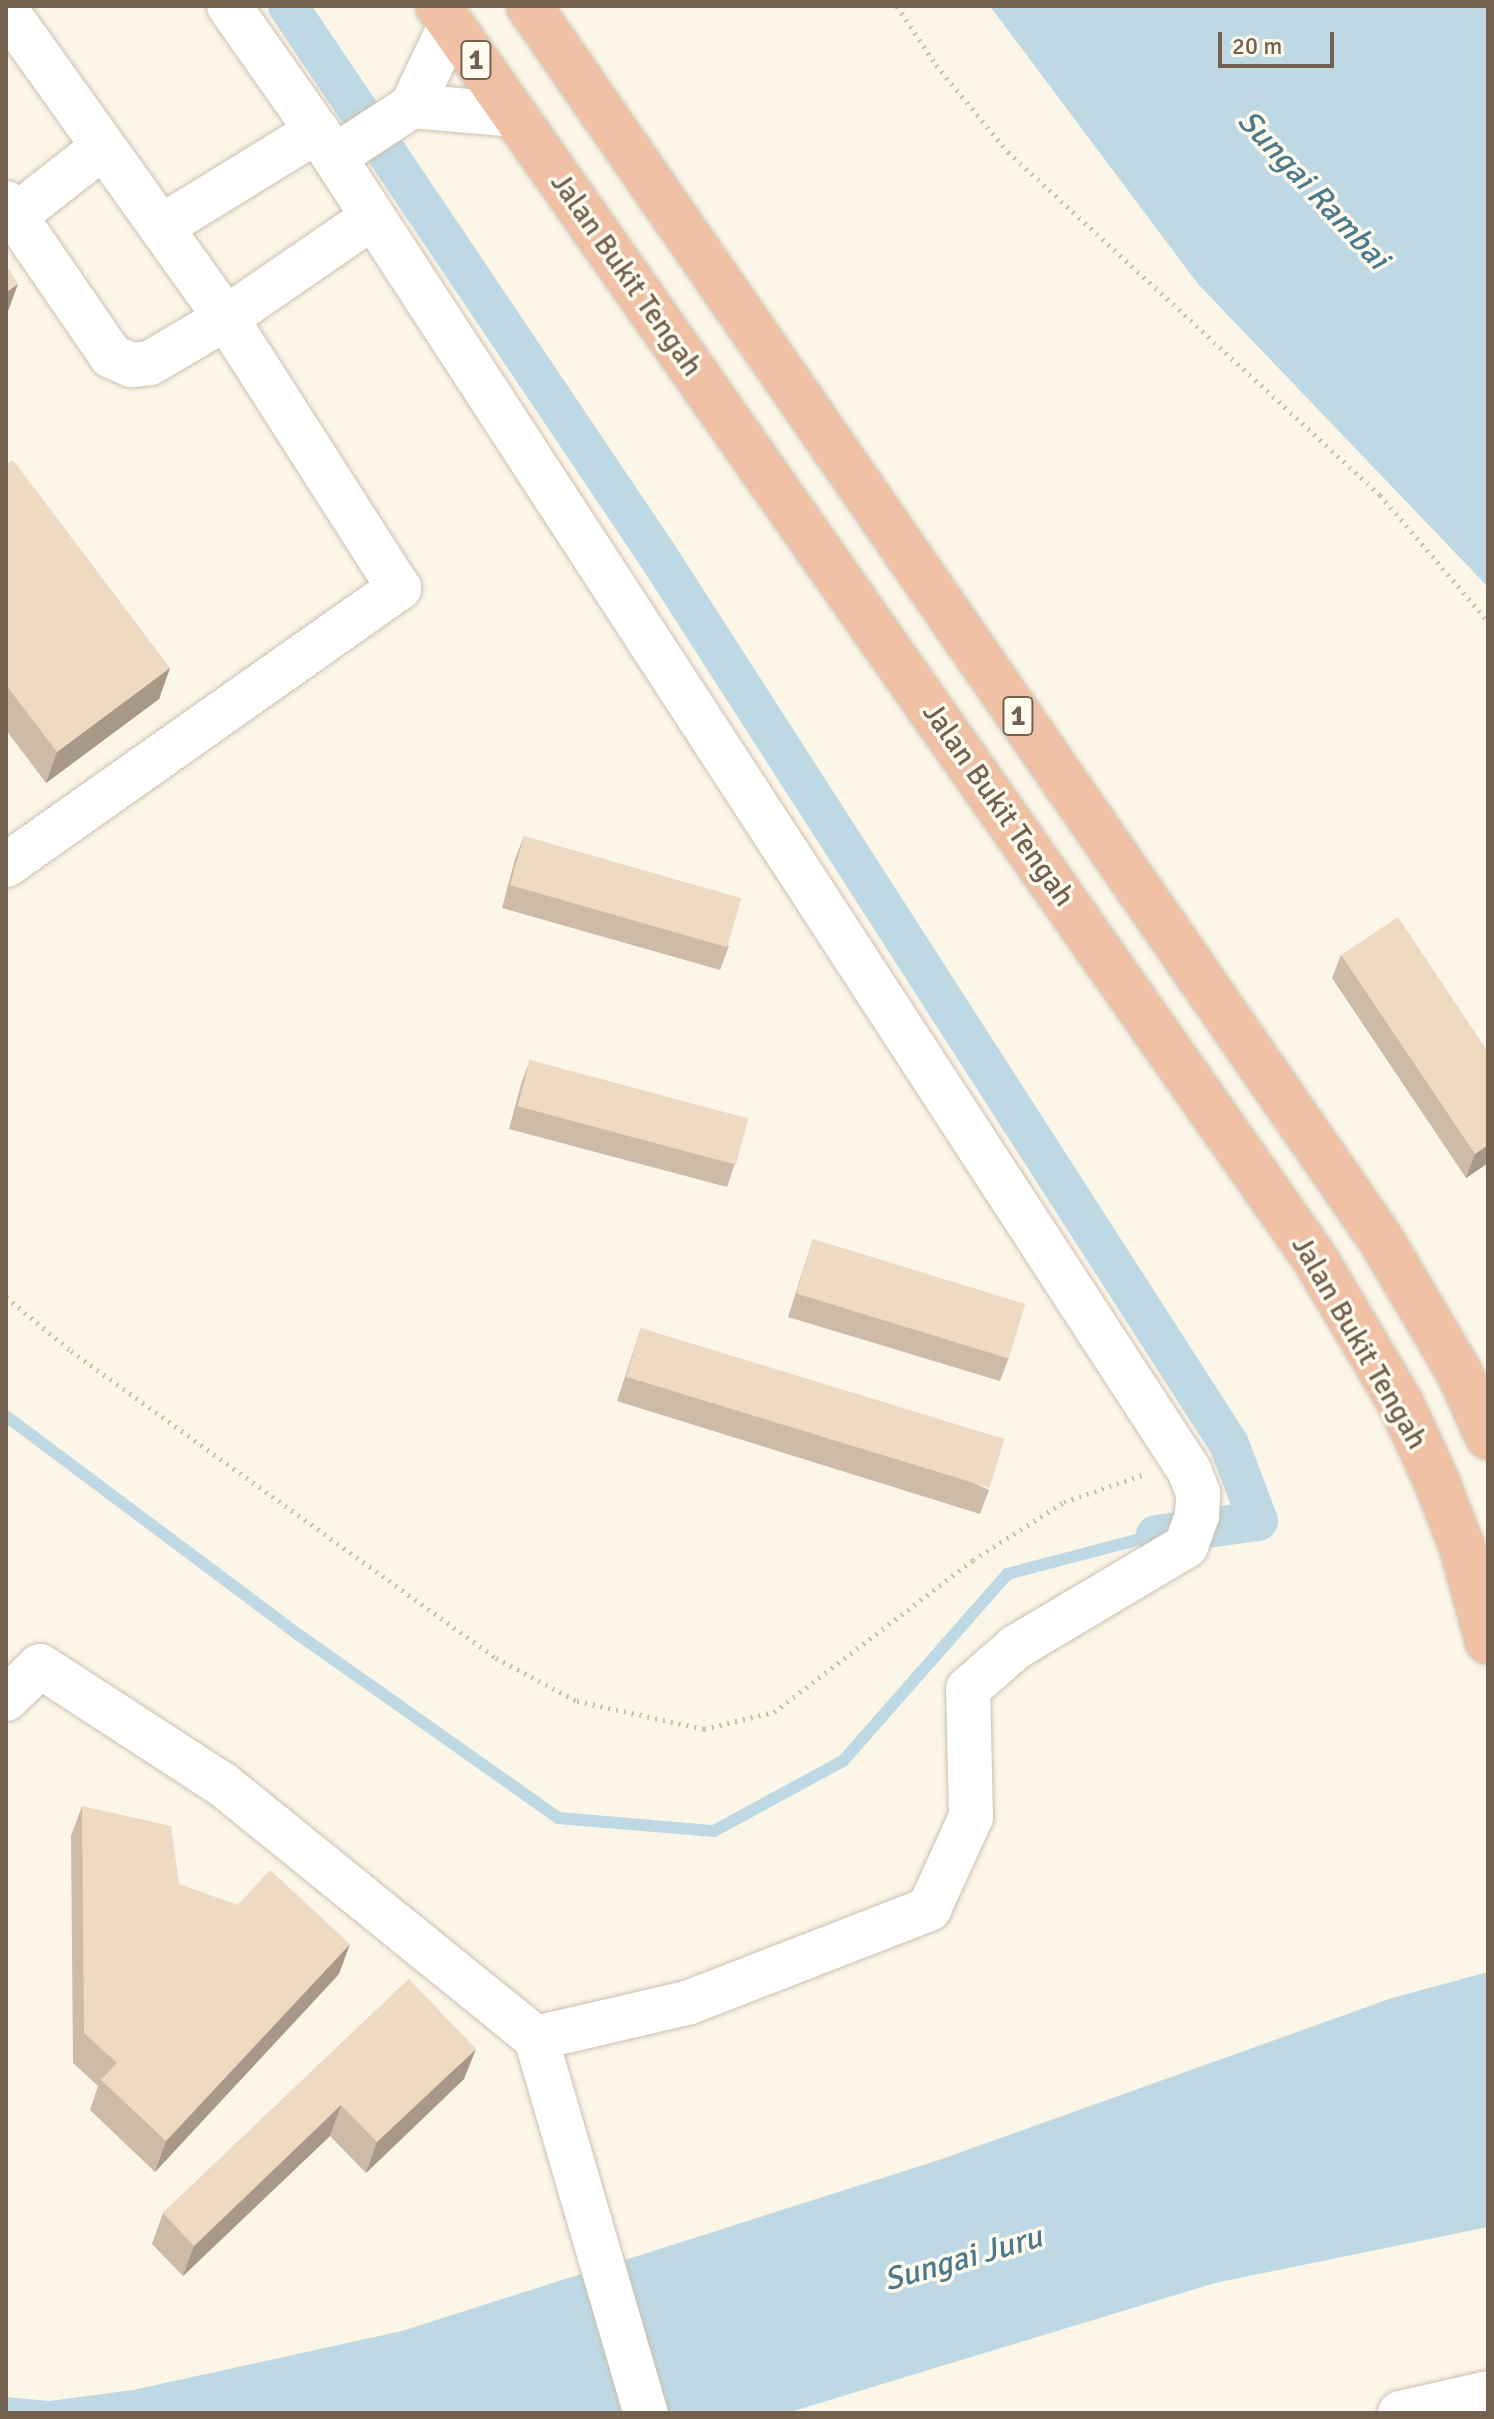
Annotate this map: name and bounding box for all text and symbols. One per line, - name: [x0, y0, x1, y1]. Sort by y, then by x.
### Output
- scale bar: [1222, 16, 1338, 66]
- text: 20 m: [1232, 31, 1282, 61]
- road number: 1: [460, 36, 492, 84]
- water label: Sungai Rambai: [1229, 102, 1397, 278]
- street label: Jalan Bukit Tengah: [542, 166, 710, 384]
- road number: 1: [1002, 692, 1034, 740]
- street label: Jalan Bukit Tengah: [914, 696, 1082, 914]
- street label: Jalan Bukit Tengah: [1283, 1230, 1435, 1456]
- water label: Sungai Juru: [879, 2218, 1047, 2300]

